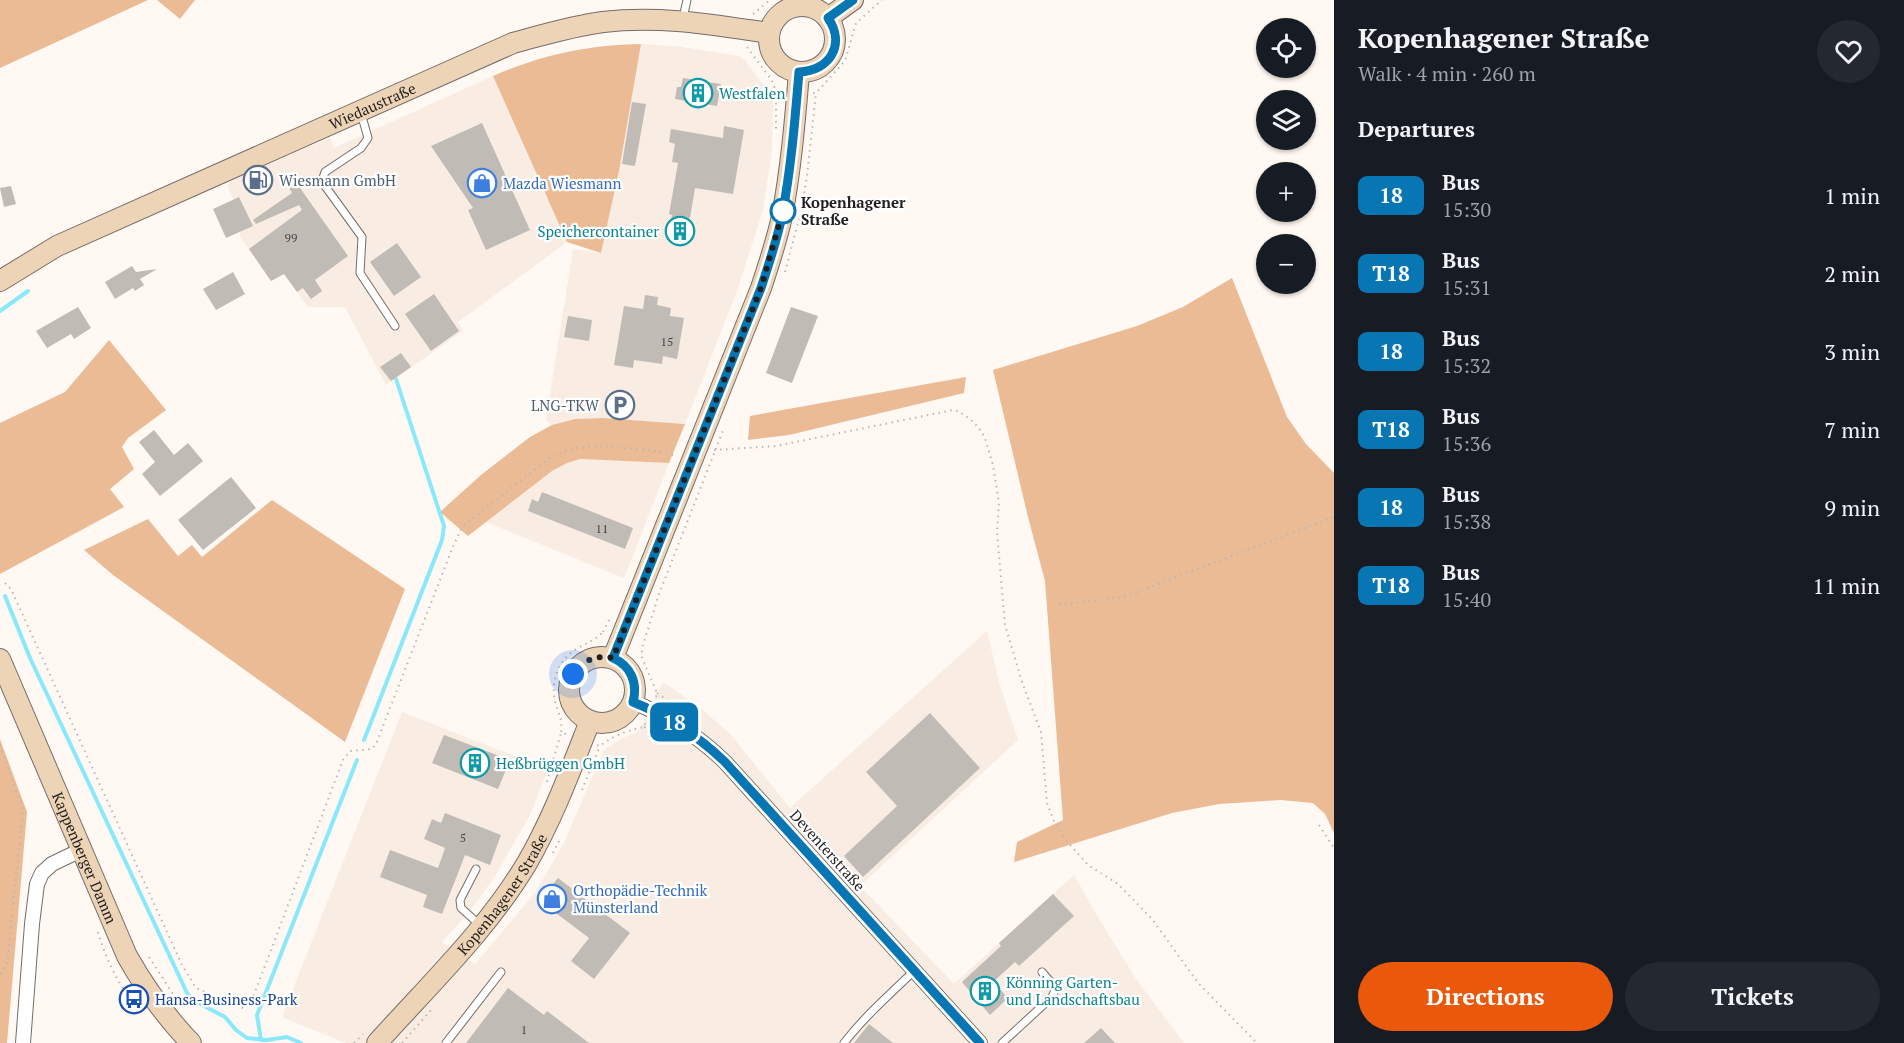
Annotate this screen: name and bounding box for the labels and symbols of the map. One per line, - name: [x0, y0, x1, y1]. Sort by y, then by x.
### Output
- building icon: Westfalen: [682, 77, 714, 109]
- street label: Wiedaustraße: [326, 78, 419, 134]
- place label: Westfalen: [719, 83, 785, 103]
- fuel station icon: Wiesmann GmbH: [242, 164, 274, 196]
- shop icon: Mazda Wiesmann: [466, 167, 498, 199]
- place label: Wiesmann GmbH: [279, 170, 396, 190]
- place label: Mazda Wiesmann: [503, 173, 621, 193]
- place label: Kopenhagener Straße: [801, 192, 906, 229]
- marker: Kopenhagener Straße: [770, 198, 796, 224]
- building icon: Speichercontainer: [664, 215, 696, 247]
- place label: Speichercontainer: [538, 221, 659, 241]
- house number: 99: [285, 230, 297, 245]
- house number: 15: [661, 334, 673, 349]
- parking icon: LNG-TKW: [604, 389, 636, 421]
- place label: LNG-TKW: [531, 395, 600, 415]
- house number: 11: [596, 521, 608, 536]
- your location: [558, 659, 588, 689]
- line badge: 18: [647, 702, 701, 742]
- building icon: Heßbrüggen GmbH: [459, 747, 491, 779]
- place label: Heßbrüggen GmbH: [496, 753, 625, 773]
- street label: Kappenberger Damm: [48, 789, 122, 927]
- street label: Deventerstraße: [786, 805, 870, 895]
- street label: Kopenhagener Straße: [453, 830, 551, 959]
- house number: 5: [460, 830, 466, 845]
- place label: Orthopädie-Technik Münsterland: [573, 880, 708, 917]
- shop icon: Orthopädie-Technik Münsterland: [536, 883, 568, 915]
- place label: Könning Garten- und Landschaftsbau: [1006, 972, 1140, 1009]
- building icon: Könning Garten- und Landschaftsbau: [969, 975, 1001, 1007]
- bus stop icon: Hansa-Business-Park: [118, 983, 150, 1015]
- place label: Hansa-Business-Park: [155, 989, 298, 1009]
- house number: 1: [521, 1022, 527, 1037]

